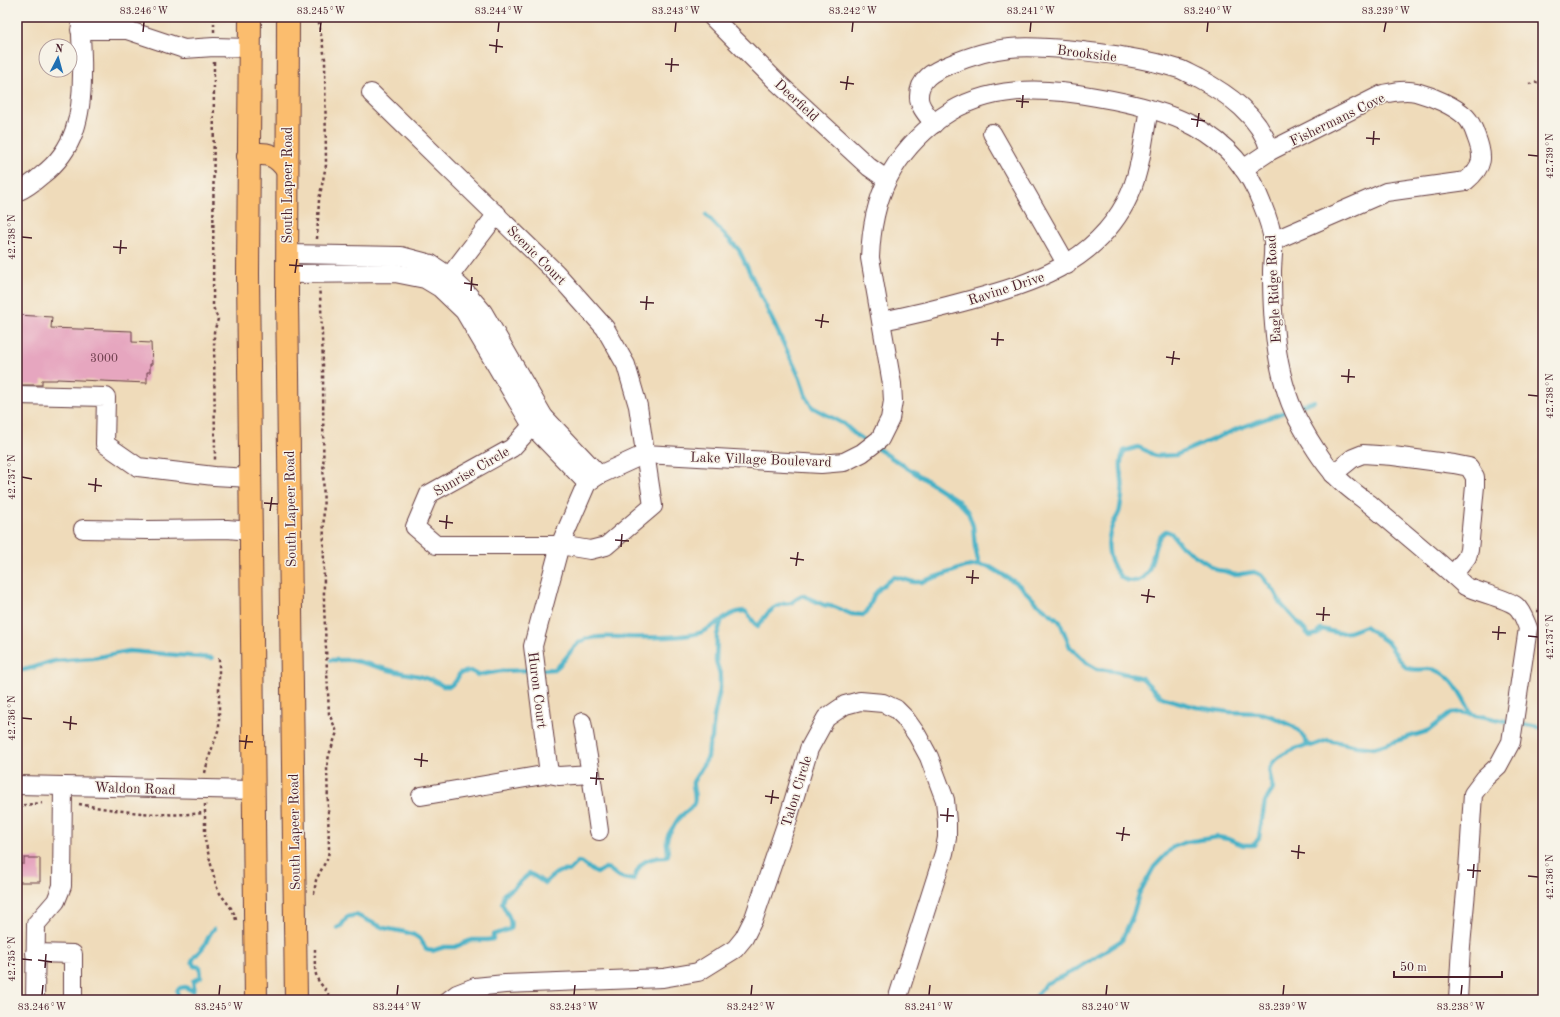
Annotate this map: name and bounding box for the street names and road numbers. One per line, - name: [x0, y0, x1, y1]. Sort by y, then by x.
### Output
- street label: Brookside: [1056, 43, 1118, 65]
- street label: Deerfield: [772, 77, 821, 124]
- street label: Fishermans Cove: [1288, 91, 1387, 149]
- street label: South Lapeer Road: [281, 127, 295, 243]
- street label: Scenic Court: [504, 224, 569, 288]
- street label: Eagle Ridge Road: [1264, 234, 1284, 343]
- street label: Ravine Drive: [966, 270, 1046, 308]
- street label: Sunrise Circle: [431, 445, 512, 499]
- street label: South Lapeer Road: [283, 450, 299, 568]
- street label: Lake Village Boulevard: [690, 451, 832, 469]
- street label: Huron Court: [525, 651, 549, 729]
- street label: Talon Circle: [779, 754, 814, 829]
- street label: South Lapeer Road: [287, 773, 303, 891]
- street label: Waldon Road: [94, 781, 176, 797]

